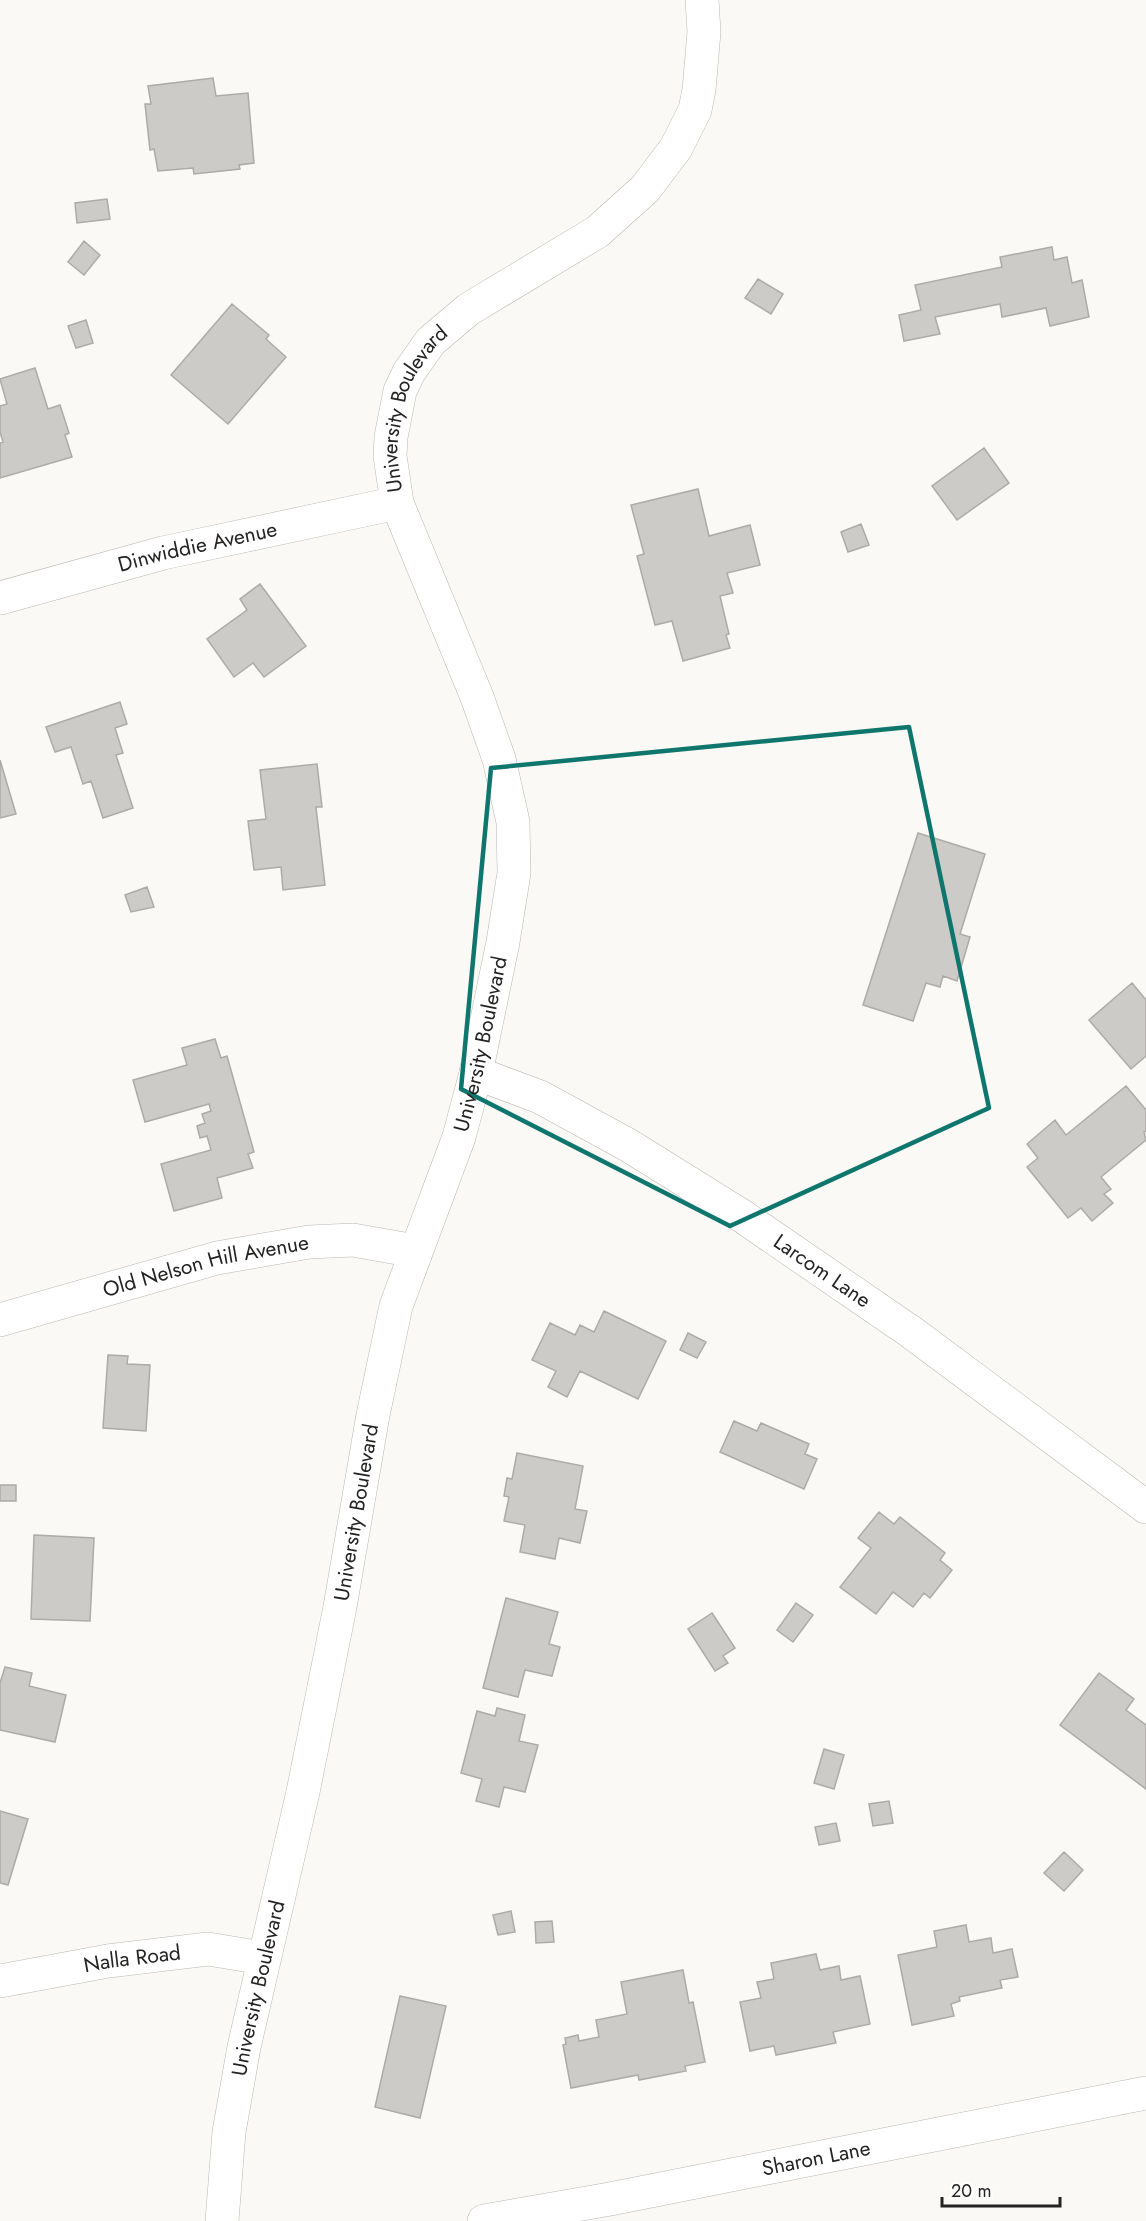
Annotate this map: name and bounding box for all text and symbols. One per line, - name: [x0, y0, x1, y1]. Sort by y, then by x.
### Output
- street label: University Boulevard: [375, 318, 454, 495]
- street label: Dinwiddie Avenue: [114, 514, 280, 580]
- street label: University Boulevard: [446, 954, 515, 1135]
- street label: Old Nelson Hill Avenue: [99, 1227, 311, 1305]
- street label: Larcom Lane: [767, 1227, 877, 1315]
- street label: University Boulevard: [326, 1421, 386, 1603]
- street label: University Boulevard: [224, 1897, 292, 2078]
- street label: Nalla Road: [81, 1937, 182, 1980]
- street label: Sharon Lane: [759, 2133, 873, 2184]
- scale bar: [942, 2170, 1060, 2208]
- text: 20 m: [951, 2178, 991, 2204]

